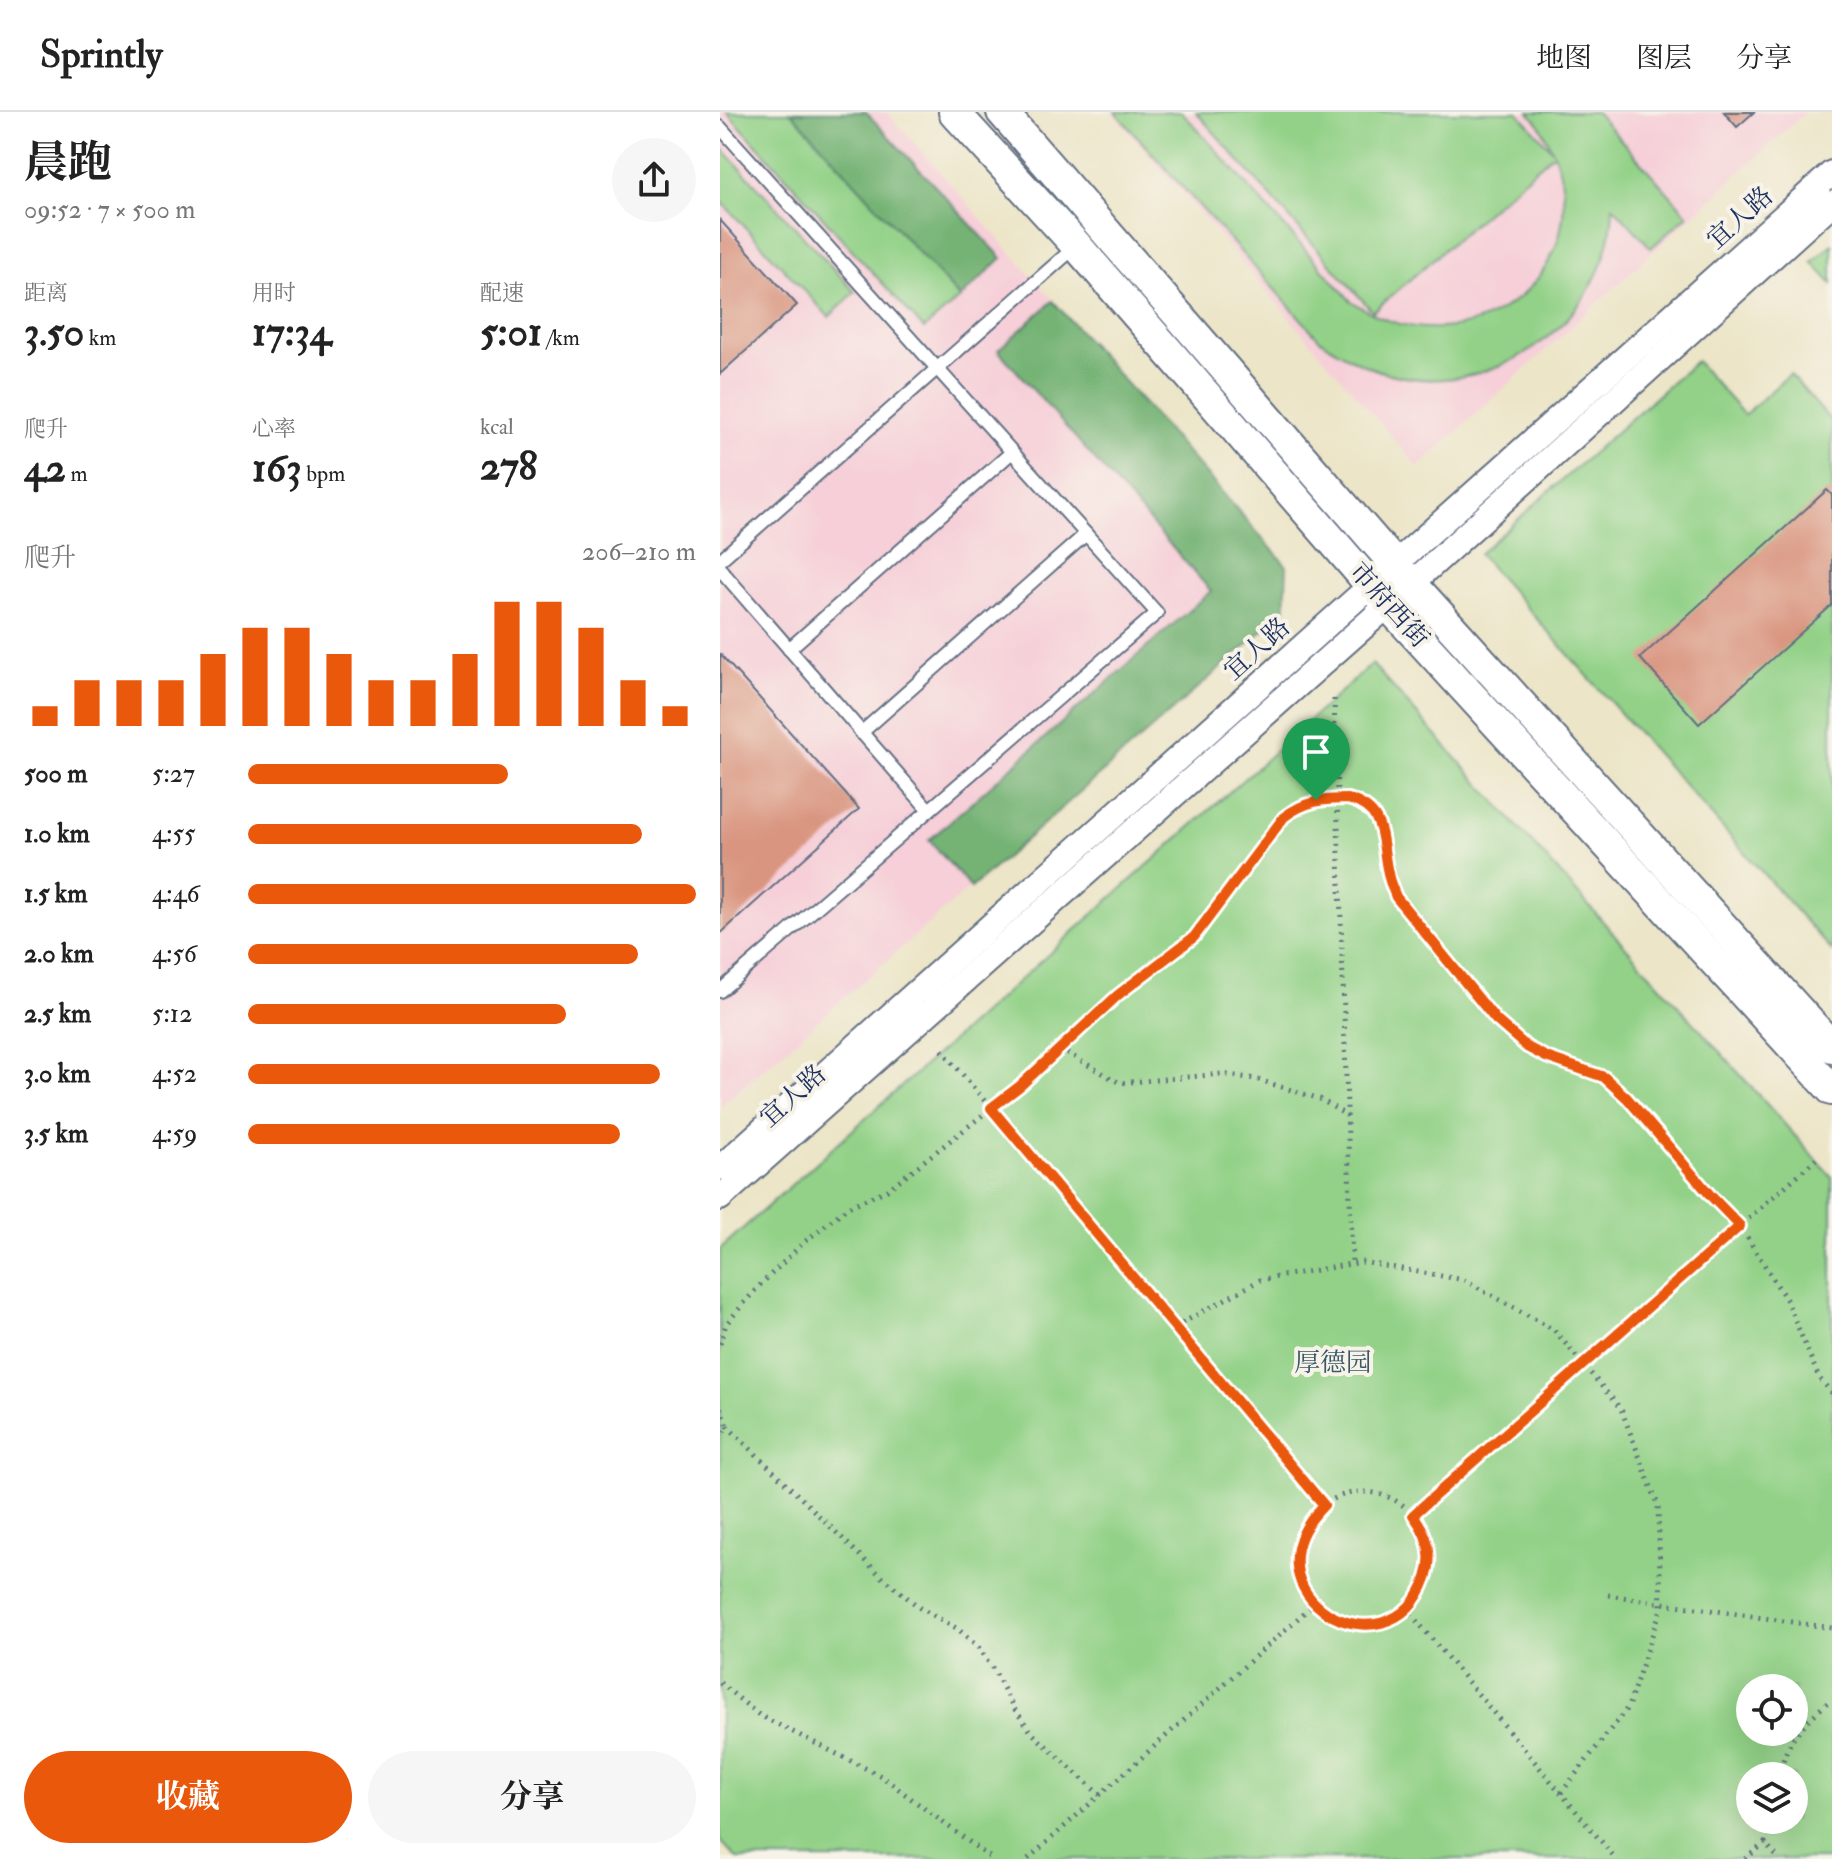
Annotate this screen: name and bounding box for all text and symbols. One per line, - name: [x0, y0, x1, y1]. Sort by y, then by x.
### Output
- text: Sprintly: [40, 31, 162, 79]
- text: 地图: [1536, 41, 1592, 76]
- text: 图层: [1636, 41, 1692, 76]
- text: 分享: [1736, 41, 1792, 76]
- text: 晨跑: [24, 136, 112, 191]
- button: share: [612, 138, 696, 222]
- street label: 宜人路: [1700, 180, 1780, 256]
- text: 09:52 · 7 × 500 m: [24, 194, 195, 226]
- text: 距离: [24, 279, 68, 307]
- text: 用时: [252, 279, 296, 307]
- text: 配速: [480, 279, 524, 307]
- text: 3.50: [24, 307, 84, 358]
- text: 17:34: [252, 307, 331, 358]
- text: 5:01: [480, 307, 542, 358]
- text: km: [84, 324, 116, 352]
- text: /km: [542, 324, 580, 352]
- text: kcal: [480, 413, 514, 441]
- text: 爬升: [24, 415, 68, 443]
- text: 心率: [252, 415, 296, 443]
- text: 278: [480, 441, 537, 492]
- text: 42: [24, 443, 66, 494]
- text: 163: [252, 443, 302, 494]
- text: m: [66, 460, 88, 488]
- text: bpm: [302, 460, 345, 488]
- text: 206–210 m: [582, 536, 696, 568]
- text: 爬升: [24, 542, 76, 574]
- street label: 市府西街: [1342, 556, 1436, 654]
- street label: 宜人路: [1217, 611, 1297, 687]
- pin: [1282, 718, 1350, 800]
- icon: arrive: [1294, 730, 1338, 774]
- text: 500 m: [24, 758, 88, 790]
- text: 5:27: [152, 758, 195, 790]
- text: 1.0 km: [24, 818, 90, 850]
- text: 4:55: [152, 818, 195, 850]
- text: 1.5 km: [24, 878, 87, 910]
- text: 4:46: [152, 878, 200, 910]
- text: 2.0 km: [24, 938, 94, 970]
- text: 4:56: [152, 938, 197, 970]
- text: 2.5 km: [24, 998, 91, 1030]
- text: 5:12: [152, 998, 192, 1030]
- text: 3.0 km: [24, 1058, 90, 1090]
- text: 4:52: [152, 1058, 197, 1090]
- street label: 宜人路: [753, 1058, 833, 1134]
- text: 3.5 km: [24, 1118, 88, 1150]
- text: 4:59: [152, 1118, 197, 1150]
- park label: 厚德园: [1294, 1347, 1372, 1379]
- map controls: [1736, 1674, 1808, 1834]
- button: locate: [1736, 1674, 1808, 1746]
- button: 收藏: [24, 1751, 352, 1843]
- button: 分享: [368, 1751, 696, 1843]
- button: layers: [1736, 1762, 1808, 1834]

